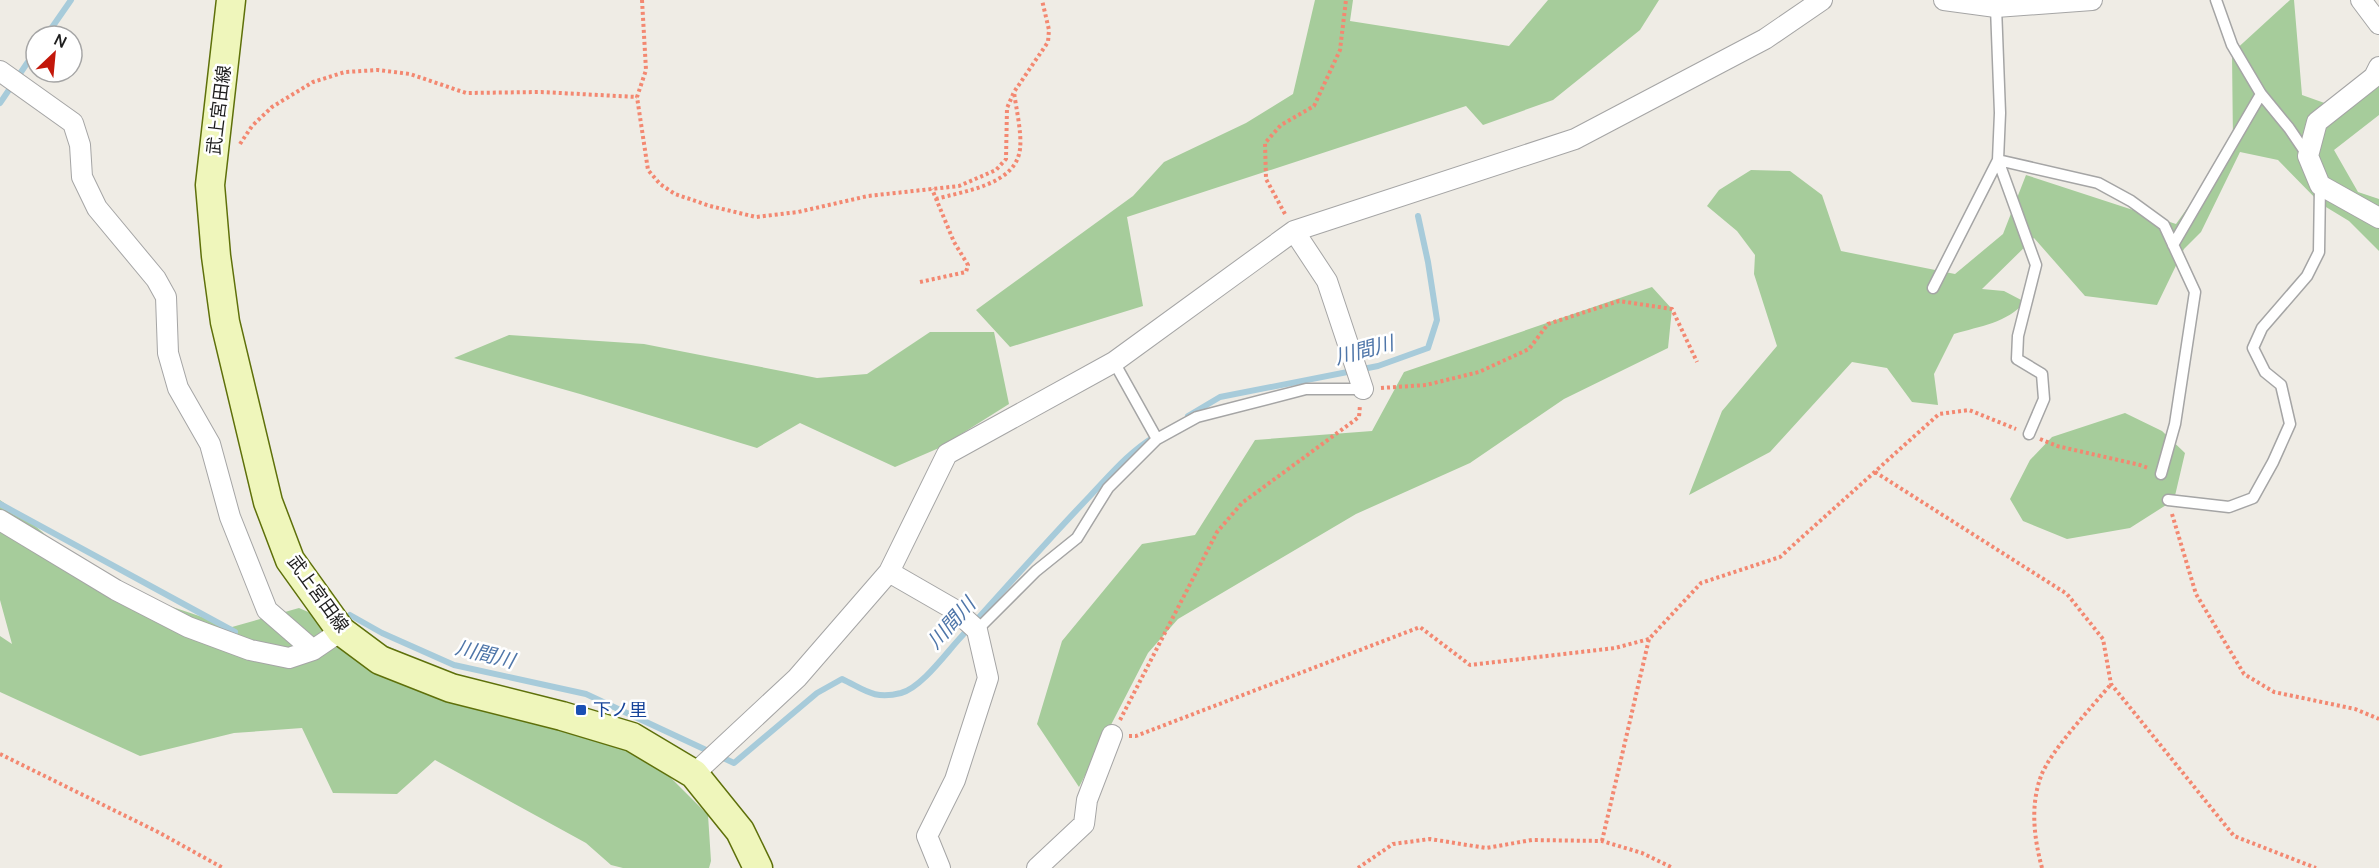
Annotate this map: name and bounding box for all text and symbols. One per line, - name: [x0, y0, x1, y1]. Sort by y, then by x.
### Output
- north arrow: [24, 24, 84, 84]
- text: N: [51, 28, 71, 53]
- street label: 武上宮田線: [201, 64, 235, 156]
- water label: 川間川: [1331, 328, 1398, 370]
- street label: 武上宮田線: [283, 550, 355, 637]
- water label: 川間川: [921, 590, 982, 654]
- water label: 川間川: [453, 633, 519, 674]
- place label: 下ノ里: [593, 697, 647, 721]
- marker: 下ノ里: [574, 703, 588, 717]

